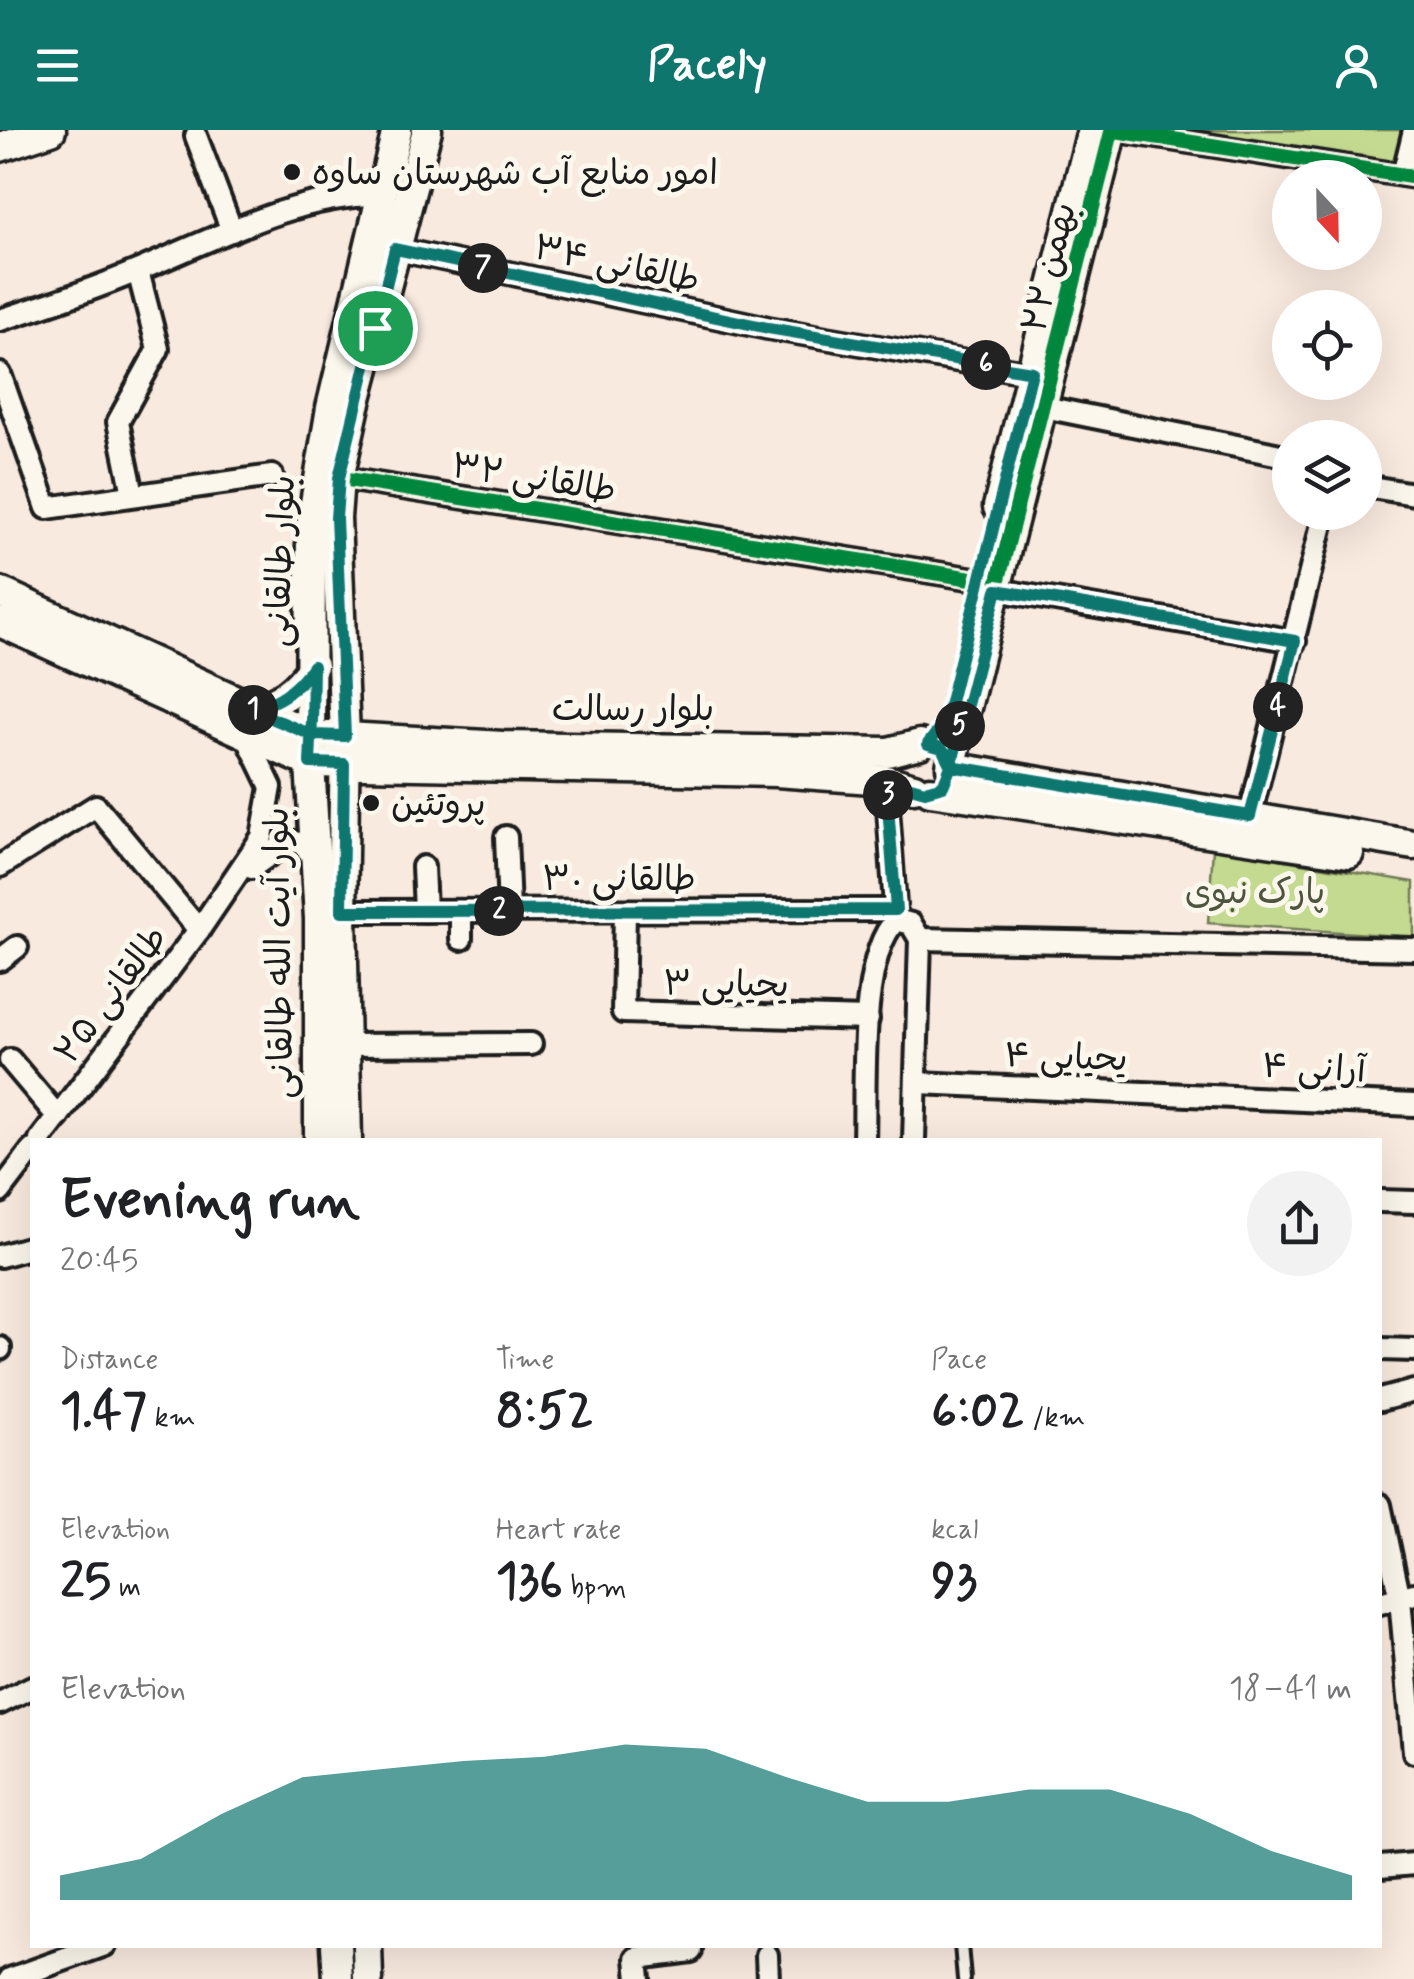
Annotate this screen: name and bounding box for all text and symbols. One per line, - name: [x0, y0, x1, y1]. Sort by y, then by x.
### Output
- text: Pacely: [647, 36, 767, 95]
- icon: menu: [30, 38, 85, 93]
- icon: person: [1329, 38, 1384, 93]
- place label: امور منابع آب شهرستان ساوه: [312, 151, 718, 197]
- north arrow: [1272, 160, 1382, 270]
- map controls: [1272, 160, 1382, 530]
- marker: امور منابع آب شهرستان ساوه: [281, 161, 303, 183]
- street label: ۲۲ بهمن: [1012, 198, 1088, 337]
- street label: طالقانی ۳۴: [529, 225, 704, 305]
- pin: 7: [458, 243, 508, 293]
- text: 7: [475, 249, 492, 286]
- pin: [333, 286, 418, 371]
- button: locate: [1272, 290, 1382, 400]
- icon: arrive: [348, 301, 403, 356]
- pin: 6: [961, 340, 1011, 390]
- text: 6: [979, 346, 993, 383]
- button: layers: [1272, 420, 1382, 530]
- street label: طالقانی ۳۲: [448, 443, 619, 515]
- street label: بلوار طالقانی: [255, 474, 307, 648]
- pin: 4: [1253, 682, 1303, 732]
- pin: 1: [228, 685, 278, 735]
- street label: بلوار رسالت: [552, 687, 714, 733]
- text: 4: [1270, 688, 1286, 725]
- text: 1: [247, 691, 259, 728]
- pin: 5: [935, 701, 985, 751]
- text: 5: [952, 707, 968, 744]
- pin: 3: [863, 770, 913, 820]
- text: 3: [882, 776, 894, 813]
- place label: پروتئین: [391, 782, 486, 828]
- marker: پروتئین: [360, 792, 382, 814]
- street label: بلوار آیت الله طالقانی: [254, 807, 306, 1099]
- street label: طالقانی ۳۰: [542, 857, 696, 903]
- park label: پارک نبوی: [1185, 870, 1325, 916]
- pin: 2: [474, 886, 524, 936]
- text: 2: [492, 892, 506, 929]
- street label: طالقانی ۲۵: [45, 917, 179, 1073]
- street label: یحیایی ۳: [663, 961, 789, 1009]
- street label: یحیایی ۴: [1003, 1033, 1128, 1083]
- street label: آرانی ۴: [1261, 1043, 1368, 1095]
- text: Evening run: [60, 1166, 360, 1238]
- button: share: [1247, 1171, 1352, 1276]
- text: 20:45: [60, 1240, 138, 1282]
- text: Distance: [60, 1342, 158, 1379]
- text: Time: [496, 1342, 554, 1379]
- text: Pace: [931, 1342, 987, 1379]
- text: 1.47: [60, 1379, 147, 1445]
- text: 8:52: [496, 1379, 594, 1445]
- text: 6:02: [931, 1379, 1025, 1445]
- text: km: [147, 1400, 195, 1437]
- text: /km: [1025, 1400, 1085, 1437]
- text: Elevation: [60, 1512, 170, 1549]
- text: Heart rate: [496, 1512, 621, 1549]
- text: kcal: [931, 1512, 978, 1549]
- text: 25: [60, 1549, 111, 1615]
- text: 136: [496, 1549, 563, 1615]
- text: 93: [931, 1549, 977, 1615]
- text: m: [111, 1570, 141, 1607]
- text: bpm: [563, 1570, 627, 1607]
- text: Elevation: [60, 1668, 186, 1710]
- text: 18–41 m: [1229, 1668, 1352, 1710]

